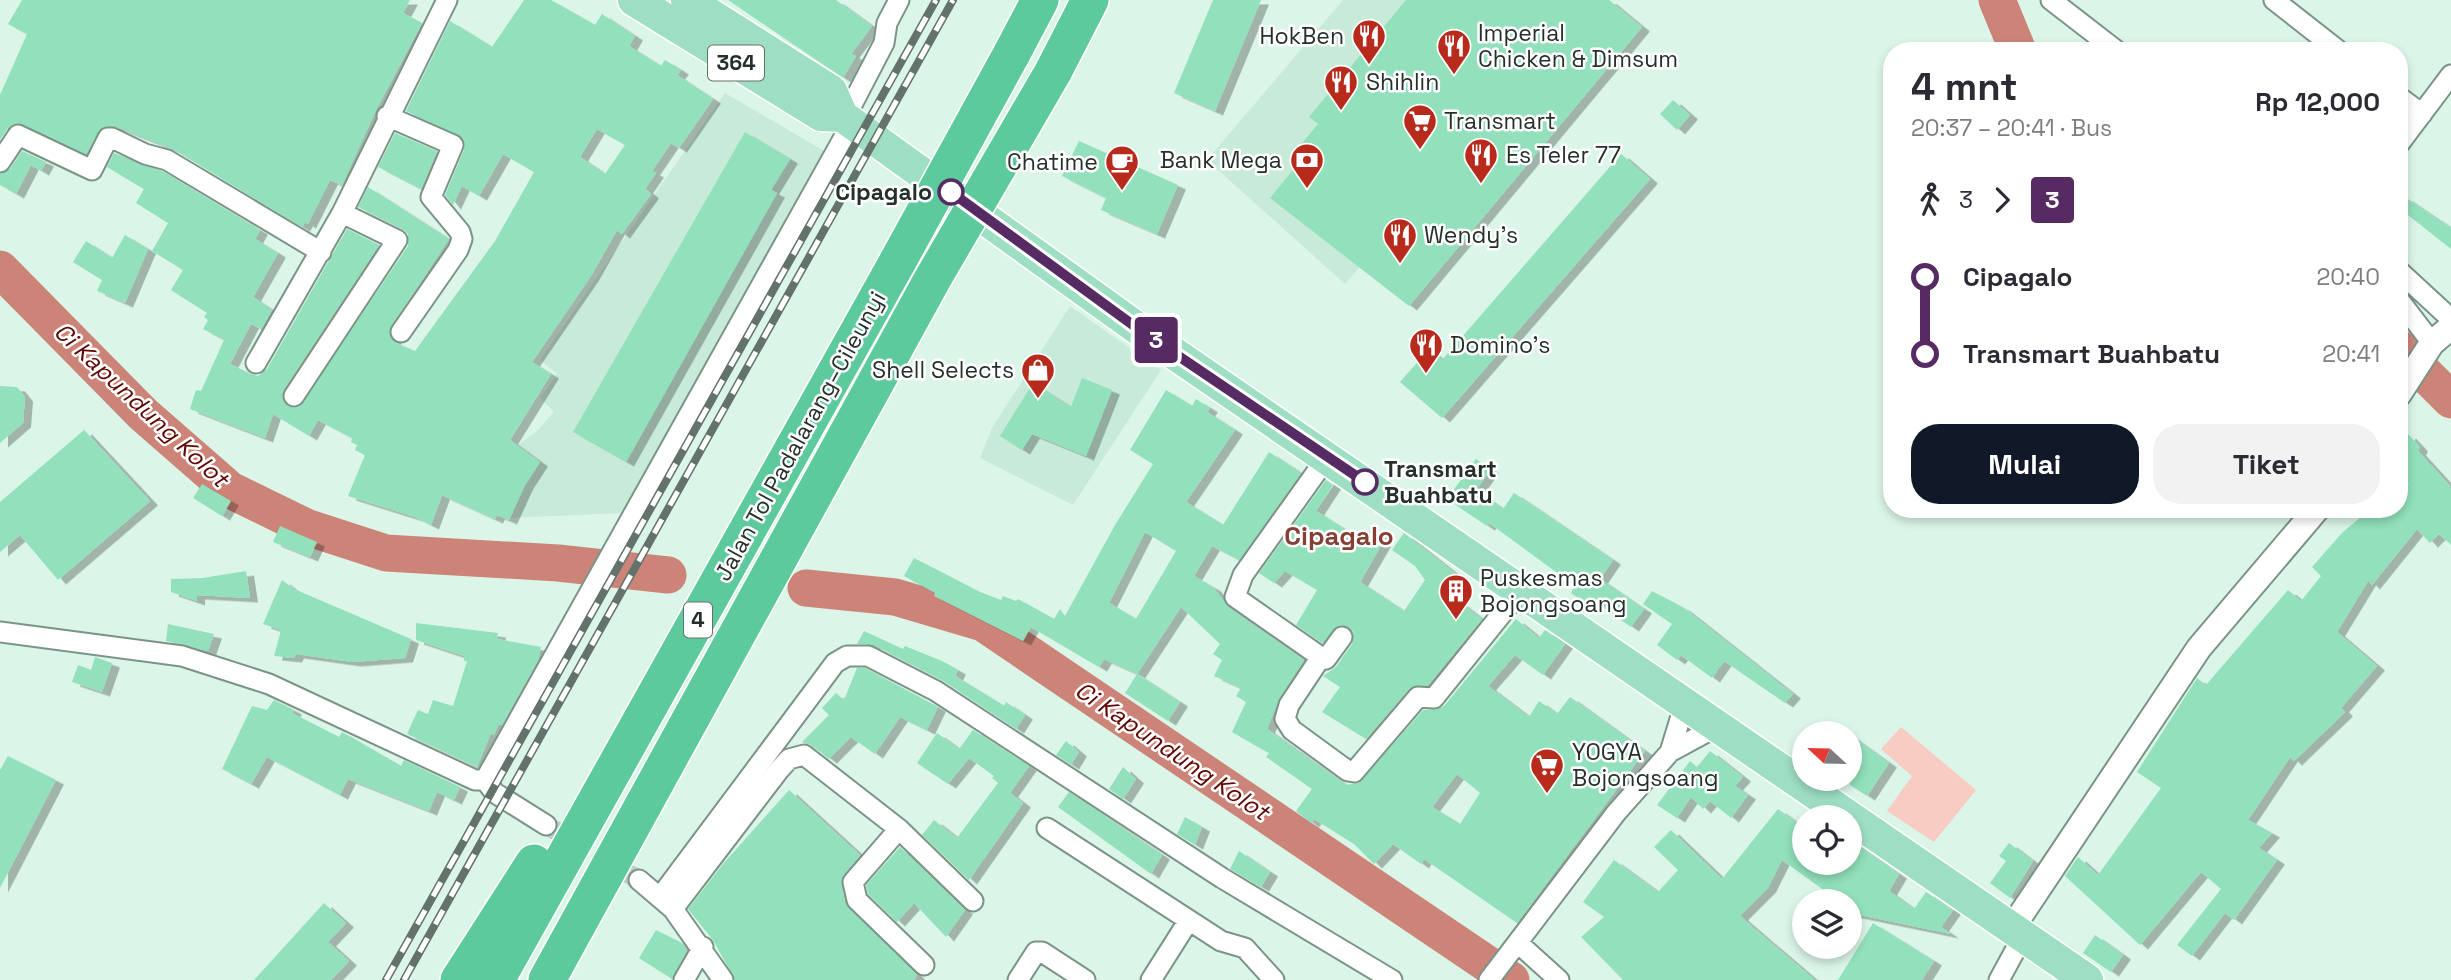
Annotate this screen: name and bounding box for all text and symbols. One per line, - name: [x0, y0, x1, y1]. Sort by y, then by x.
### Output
- restaurant icon: HokBen: [1350, 17, 1388, 66]
- place label: Imperial Chicken & Dimsum: [1478, 18, 1678, 74]
- place label: HokBen: [1259, 21, 1344, 51]
- restaurant icon: Imperial Chicken & Dimsum: [1435, 27, 1473, 76]
- road number: 364: [708, 46, 764, 80]
- restaurant icon: Shihlin: [1322, 63, 1360, 112]
- text: 4 mnt: [1911, 63, 2017, 111]
- place label: Shihlin: [1366, 67, 1439, 97]
- text: Rp 12,000: [2255, 85, 2380, 119]
- supermarket icon: Transmart: [1401, 102, 1439, 151]
- place label: Transmart: [1444, 106, 1556, 136]
- text: 20:37 – 20:41 · Bus: [1911, 113, 2112, 143]
- restaurant icon: Es Teler 77: [1462, 136, 1500, 185]
- place label: Es Teler 77: [1506, 140, 1621, 170]
- bank icon: Bank Mega: [1288, 141, 1326, 190]
- cafe icon: Chatime: [1103, 143, 1141, 192]
- place label: Bank Mega: [1160, 145, 1282, 175]
- place label: Chatime: [1007, 147, 1098, 177]
- place label: Cipagalo: [835, 177, 932, 207]
- marker: Cipagalo: [938, 179, 964, 205]
- icon: walk: [1911, 181, 1949, 219]
- icon: forward: [1983, 181, 2021, 219]
- text: 3: [2045, 184, 2060, 215]
- text: 3: [1959, 185, 1973, 215]
- restaurant icon: Wendy's: [1381, 216, 1419, 265]
- place label: Wendy's: [1424, 220, 1518, 250]
- text: Cipagalo: [1963, 260, 2072, 294]
- text: 20:40: [2316, 262, 2380, 292]
- street label: Jalan Tol Padalarang–Cileunyi: [708, 286, 892, 586]
- water label: Ci Kapundung Kolot: [48, 316, 237, 495]
- line badge: 3: [1133, 317, 1179, 363]
- text: 3: [1149, 324, 1163, 355]
- restaurant icon: Domino's: [1407, 326, 1445, 375]
- place label: Domino's: [1450, 330, 1550, 360]
- text: Transmart Buahbatu: [1963, 337, 2220, 371]
- text: 20:41: [2322, 339, 2380, 369]
- shop icon: Shell Selects: [1019, 351, 1057, 400]
- place label: Shell Selects: [872, 355, 1014, 385]
- button: Mulai: [1911, 424, 2139, 504]
- button: Tiket: [2153, 424, 2380, 504]
- place label: Transmart Buahbatu: [1384, 454, 1497, 510]
- marker: Transmart Buahbatu: [1352, 469, 1378, 495]
- district label: Cipagalo: [1284, 519, 1394, 553]
- place label: Puskesmas Bojongsoang: [1480, 563, 1627, 619]
- building icon: Puskesmas Bojongsoang: [1437, 572, 1475, 621]
- road number: 4: [684, 602, 712, 638]
- water label: Ci Kapundung Kolot: [1069, 674, 1277, 828]
- north arrow: [1792, 721, 1862, 791]
- map controls: [1792, 721, 1862, 959]
- place label: YOGYA Bojongsoang: [1572, 737, 1719, 793]
- supermarket icon: YOGYA Bojongsoang: [1528, 746, 1566, 795]
- button: locate: [1792, 805, 1862, 875]
- button: layers: [1792, 889, 1862, 959]

